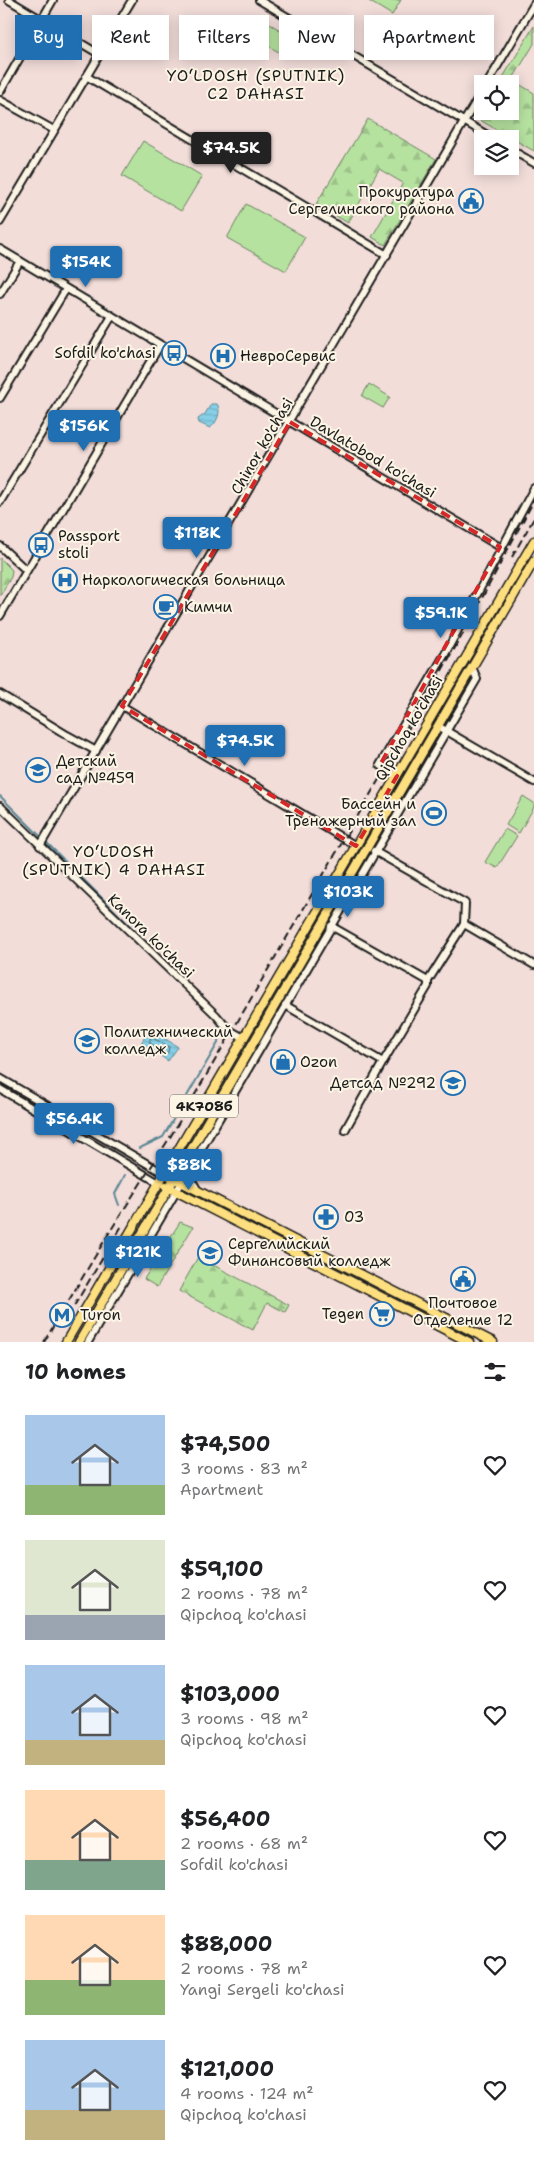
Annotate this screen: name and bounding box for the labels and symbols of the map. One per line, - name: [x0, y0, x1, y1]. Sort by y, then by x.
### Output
- district label: YO‘LDOSH (SPUTNIK) C2 DAHASI: [167, 65, 345, 104]
- pin: $74.5K: [190, 132, 272, 174]
- place label: Прокуратура Сергелинского района: [289, 182, 455, 219]
- public building icon: Прокуратура Сергелинского района: [458, 188, 484, 214]
- pin: $154K: [51, 246, 121, 288]
- bus stop icon: Sofdil ko'chasi: [161, 340, 187, 366]
- place label: Sofdil ko'chasi: [55, 343, 156, 363]
- hospital icon: НевроСервис: [210, 343, 236, 369]
- place label: НевроСервис: [240, 346, 336, 366]
- street label: Chinor ko'chasi: [226, 394, 298, 498]
- pin: $156K: [49, 410, 119, 452]
- street label: Davlatobod ko'chasi: [306, 411, 440, 503]
- pin: $118K: [162, 516, 232, 559]
- place label: Passport stoli: [58, 526, 120, 563]
- bus stop icon: Passport stoli: [28, 532, 54, 558]
- hospital icon: Наркологическая больница: [52, 567, 78, 593]
- place label: Наркологическая больница: [82, 570, 286, 590]
- cafe icon: Кимчи: [153, 594, 179, 620]
- pin: $59.1K: [400, 596, 482, 639]
- place label: Кимчи: [184, 597, 233, 617]
- street label: Qipchoq ko'chasi: [371, 672, 447, 784]
- pin: $74.5K: [204, 724, 286, 767]
- place label: Детский сад №459: [56, 751, 135, 788]
- school or university icon: Детский сад №459: [25, 757, 51, 783]
- place label: Бассейн и Тренажерный зал: [285, 794, 417, 831]
- sports icon: Бассейн и Тренажерный зал: [421, 800, 447, 826]
- district label: YO‘LDOSH (SPUTNIK) 4 DAHASI: [22, 841, 206, 880]
- pin: $103K: [313, 876, 383, 918]
- street label: Kanora ko'chasi: [103, 889, 199, 983]
- place label: Политехнический колледж: [104, 1022, 233, 1059]
- school or university icon: Политехнический колледж: [74, 1028, 100, 1054]
- shop icon: Ozon: [270, 1049, 296, 1075]
- place label: Ozon: [300, 1052, 337, 1072]
- school or university icon: Детсад №292: [440, 1070, 466, 1096]
- place label: Детсад №292: [330, 1073, 436, 1093]
- road number: 4К708б: [170, 1094, 238, 1118]
- pin: $56.4K: [33, 1102, 115, 1145]
- pin: $88K: [159, 1148, 219, 1191]
- pharmacy icon: 03: [313, 1204, 339, 1230]
- place label: 03: [344, 1207, 364, 1227]
- place label: Сергелийский Финансовый колледж: [228, 1234, 391, 1271]
- pin: $121K: [103, 1236, 173, 1278]
- school or university icon: Сергелийский Финансовый колледж: [197, 1240, 223, 1266]
- public building icon: Почтовое Отделение 12: [450, 1266, 476, 1292]
- place label: Почтовое Отделение 12: [413, 1293, 513, 1330]
- supermarket icon: Tegen: [369, 1301, 395, 1327]
- metro station icon: Turon: [49, 1302, 75, 1328]
- place label: Tegen: [322, 1304, 364, 1324]
- place label: Turon: [80, 1305, 121, 1325]

